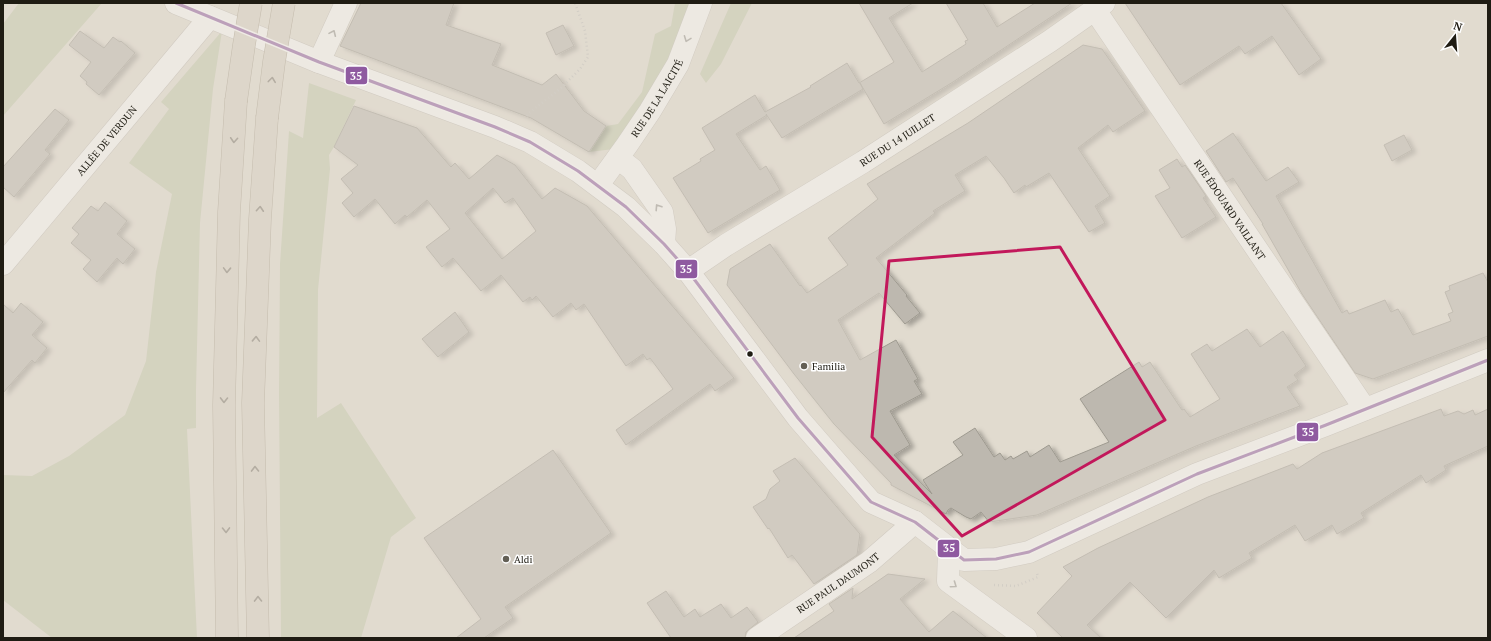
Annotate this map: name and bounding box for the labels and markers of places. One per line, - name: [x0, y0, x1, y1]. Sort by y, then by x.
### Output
- unlabelled marker: [745, 349, 755, 359]
- place label: Familia: [812, 360, 845, 373]
- marker: Familia: [799, 361, 809, 371]
- place label: Aldi: [514, 553, 532, 566]
- marker: Aldi: [501, 554, 511, 564]

